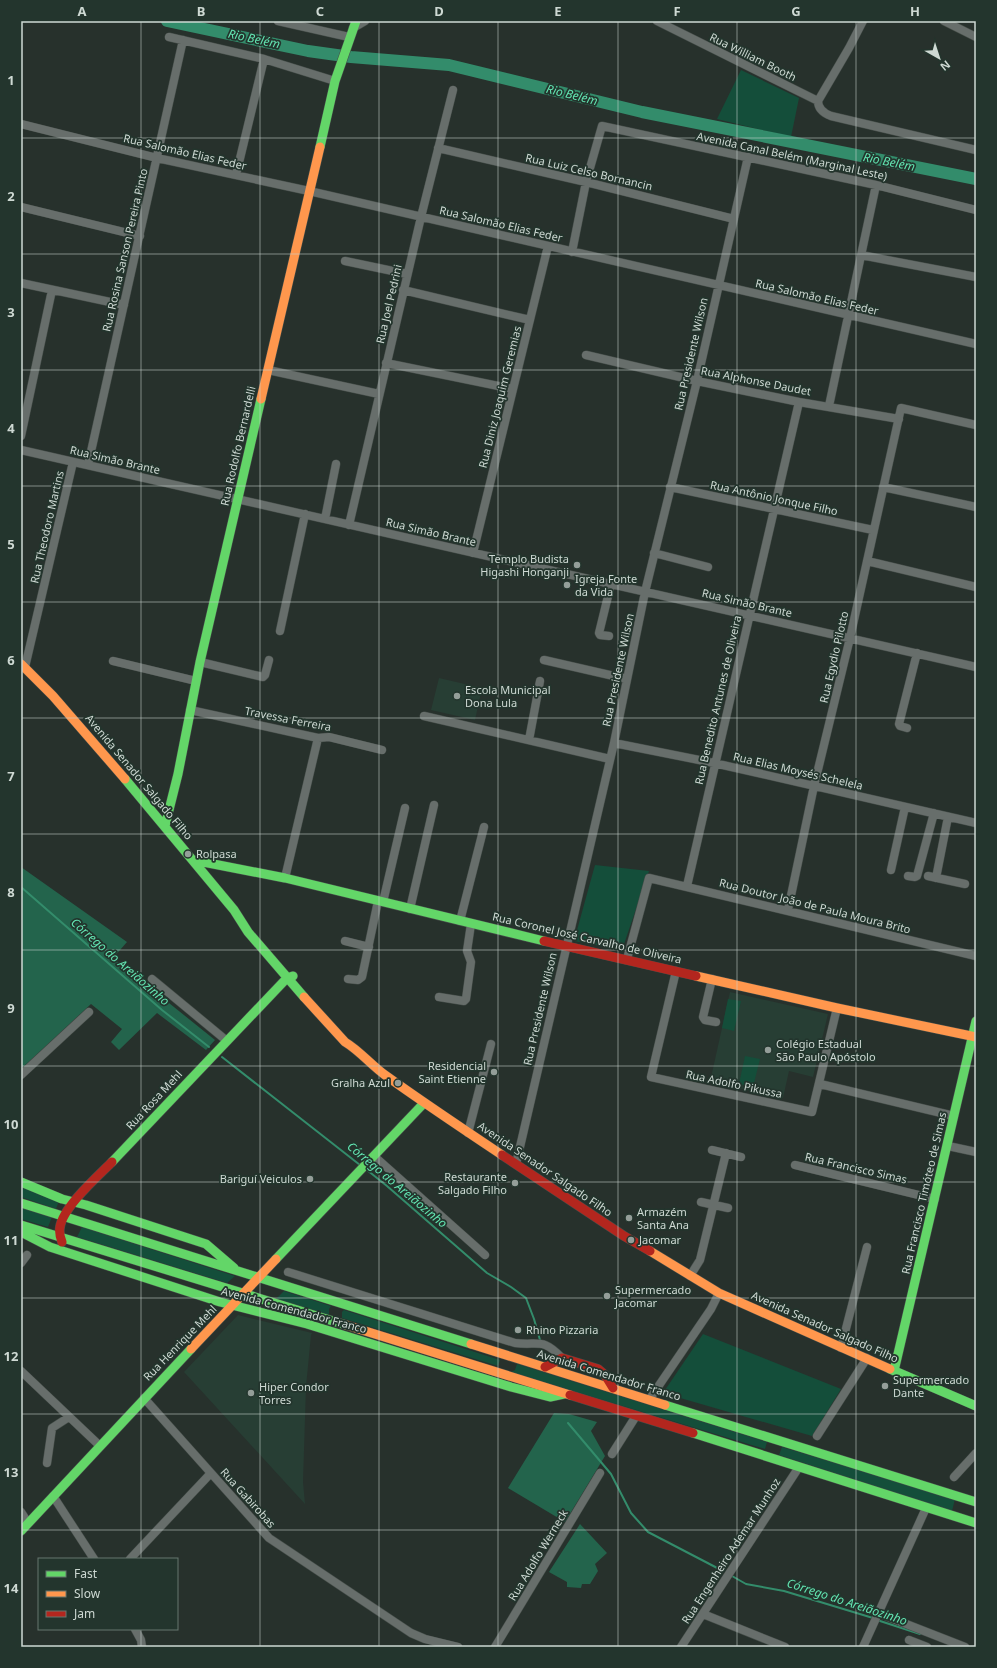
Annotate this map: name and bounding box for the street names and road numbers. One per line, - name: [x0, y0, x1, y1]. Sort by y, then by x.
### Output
- street label: Rua William Booth: [707, 29, 799, 84]
- street label: Avenida Canal Belém (Marginal Leste): [695, 128, 889, 183]
- street label: Rua Salomão Elias Feder: [122, 130, 249, 173]
- street label: Rua Luiz Celso Bornancin: [524, 150, 654, 193]
- street label: Rua Rosina Sanson Pereira Pinto: [98, 166, 151, 333]
- street label: Rua Salomão Elias Feder: [438, 202, 565, 245]
- street label: Rua Joel Pedrini: [372, 263, 405, 345]
- street label: Rua Salomão Elias Feder: [754, 275, 881, 318]
- street label: Rua Presidente Wilson: [670, 296, 711, 412]
- street label: Rua Diniz Joaquim Geremias: [475, 324, 524, 469]
- street label: Rua Alphonse Daudet: [700, 362, 812, 399]
- street label: Rua Rodolfo Bernardelli: [216, 385, 259, 507]
- street label: Rua Simão Brante: [69, 442, 162, 477]
- street label: Rua Theodoro Martins: [26, 469, 67, 585]
- street label: Rua Antônio Jonque Filho: [709, 477, 840, 518]
- street label: Rua Simão Brante: [385, 514, 478, 549]
- street label: Rua Simão Brante: [701, 585, 794, 620]
- street label: Rua Egydio Pilotto: [816, 609, 851, 704]
- street label: Rua Presidente Wilson: [598, 612, 637, 728]
- street label: Rua Benedito Antunes de Oliveira: [691, 614, 744, 786]
- street label: Travessa Ferreira: [244, 703, 333, 734]
- street label: Avenida Senador Salgado Filho: [82, 711, 197, 843]
- street label: Rua Elias Moysés Schelela: [732, 748, 864, 793]
- street label: Rua Doutor João de Paula Moura Brito: [718, 874, 913, 937]
- street label: Rua Coronel José Carvalho de Oliveira: [491, 908, 683, 967]
- street label: Rua Presidente Wilson: [519, 951, 560, 1067]
- street label: Rua Adolfo Pikussa: [685, 1066, 784, 1101]
- street label: Rua Rosa Mehl: [122, 1067, 185, 1133]
- street label: Rua Francisco Timóteo de Simas: [898, 1110, 949, 1275]
- street label: Avenida Senador Salgado Filho: [475, 1118, 616, 1220]
- street label: Rua Francisco Simas: [804, 1148, 909, 1187]
- street label: Avenida Comendador Franco: [220, 1283, 369, 1336]
- street label: Avenida Senador Salgado Filho: [749, 1287, 901, 1366]
- street label: Rua Henrique Mehl: [140, 1302, 220, 1384]
- street label: Avenida Comendador Franco: [535, 1345, 683, 1404]
- street label: Rua Gabirobas: [217, 1465, 279, 1531]
- street label: Rua Engenheiro Ademar Munhoz: [678, 1475, 783, 1627]
- street label: Rua Adolfo Werneck: [504, 1506, 571, 1603]

